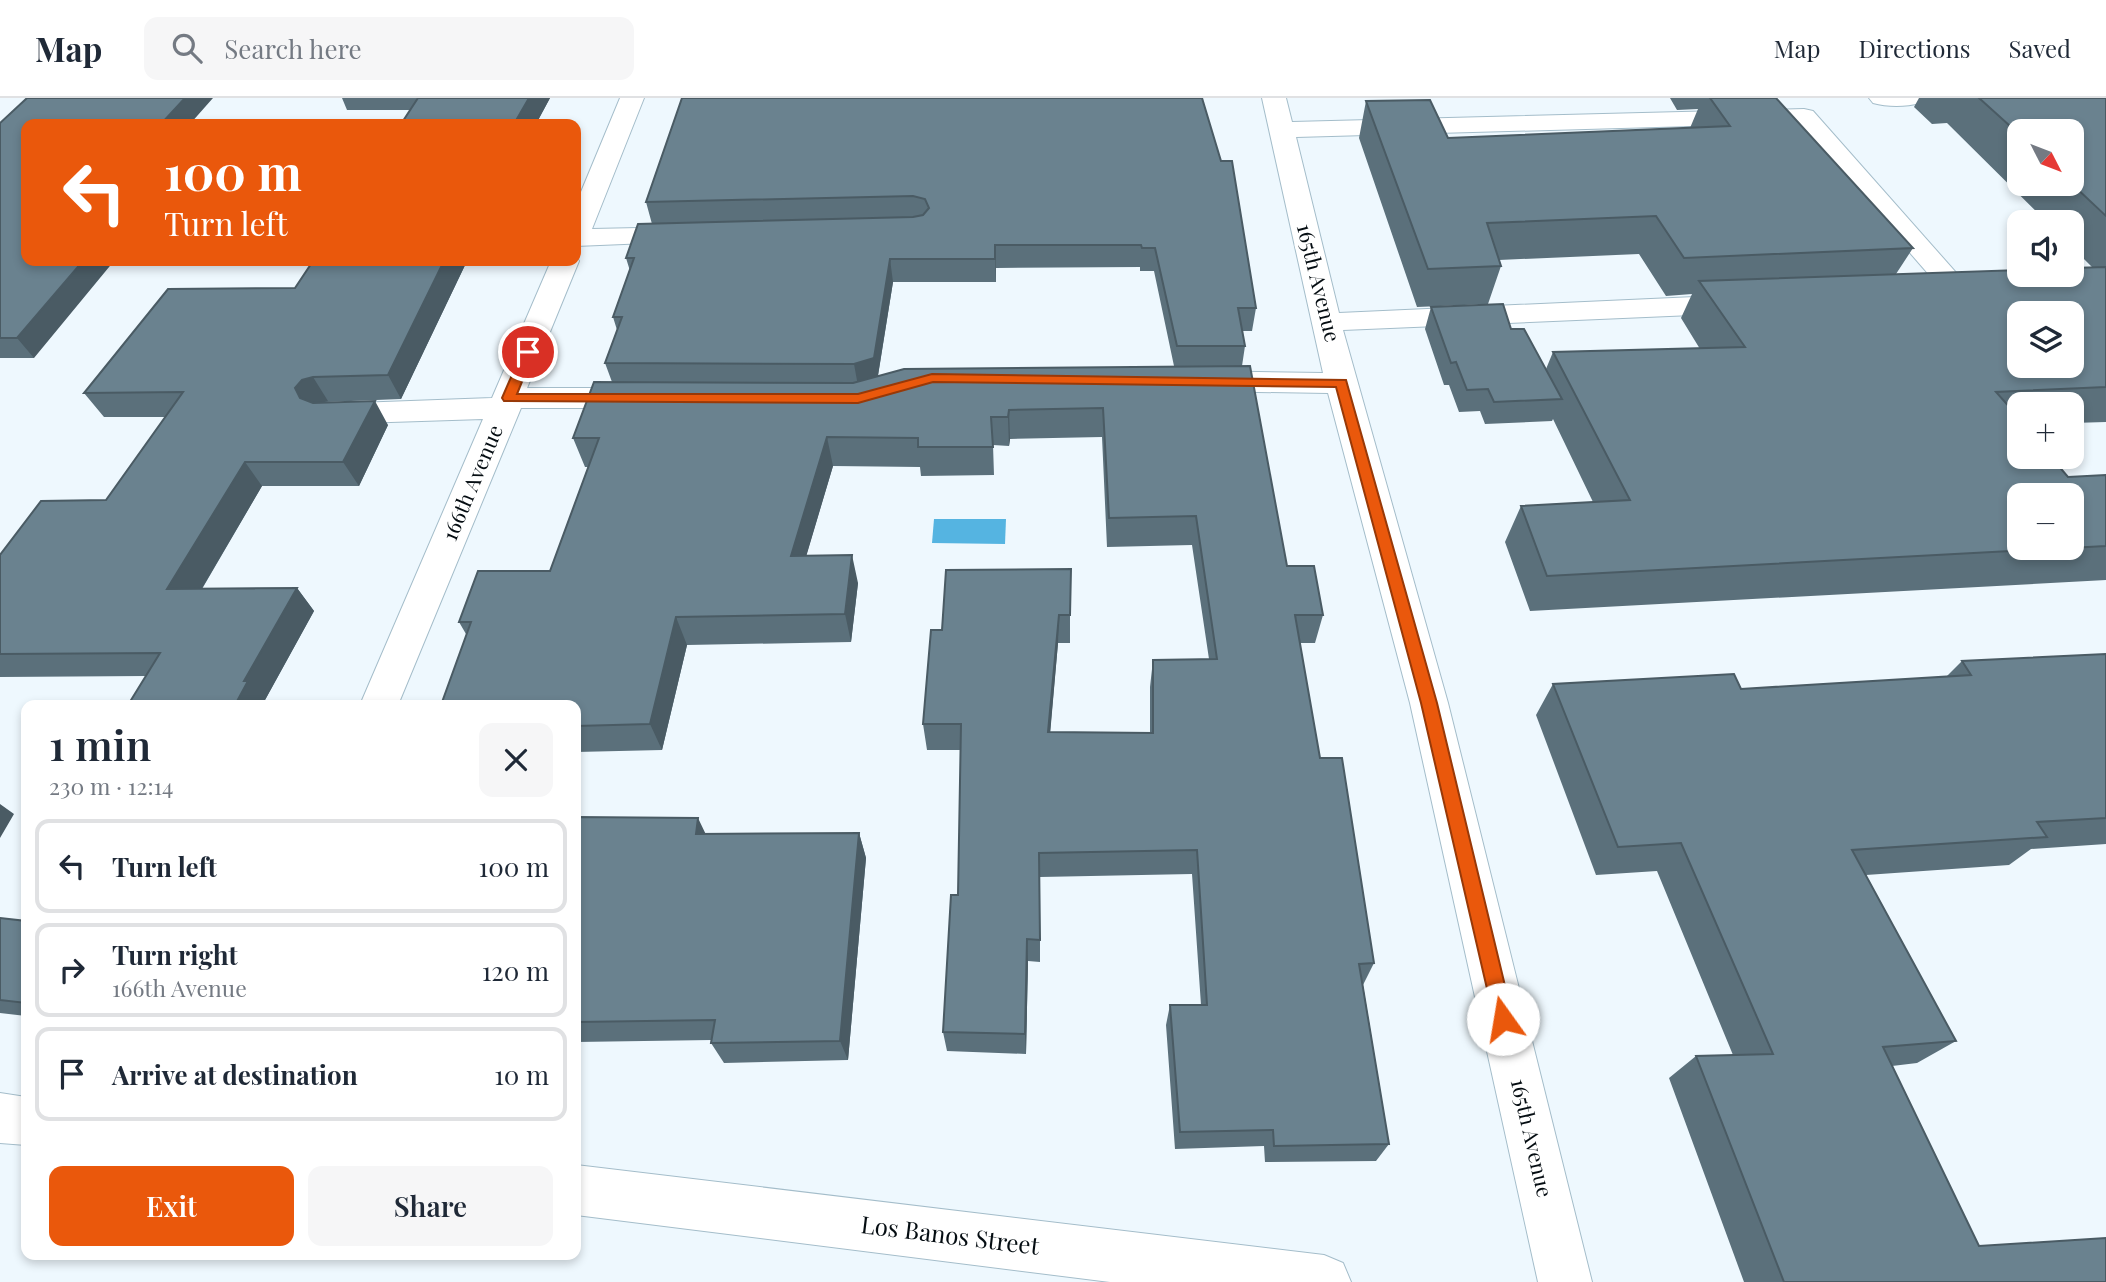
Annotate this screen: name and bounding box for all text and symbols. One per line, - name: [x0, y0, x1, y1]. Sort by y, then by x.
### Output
- search box: [144, 17, 634, 80]
- text: Map: [35, 26, 102, 70]
- icon: search: [168, 29, 206, 67]
- text: Search here: [224, 31, 362, 66]
- text: Map: [1774, 32, 1820, 64]
- text: Directions: [1858, 32, 1971, 64]
- text: Saved: [2009, 32, 2071, 64]
- north arrow: [2007, 119, 2084, 196]
- map controls: [2007, 119, 2084, 560]
- text: 100 m: [164, 138, 302, 203]
- icon: left: [49, 147, 140, 238]
- text: Turn left: [164, 201, 288, 244]
- button: sound: [2007, 210, 2084, 287]
- street label: 165th Avenue: [1292, 220, 1348, 345]
- button: layers: [2007, 301, 2084, 378]
- pin: [498, 322, 558, 382]
- icon: arrive: [509, 333, 547, 371]
- button: +: [2007, 392, 2084, 469]
- street label: 166th Avenue: [434, 420, 508, 544]
- button: −: [2007, 483, 2084, 560]
- text: 1 min: [49, 716, 151, 772]
- button: close: [479, 723, 553, 797]
- text: 230 m · 12:14: [49, 770, 173, 801]
- icon: left: [53, 847, 91, 885]
- text: Turn left: [112, 849, 217, 884]
- text: 100 m: [479, 849, 549, 884]
- text: Turn right: [112, 937, 238, 972]
- icon: right: [53, 951, 91, 989]
- text: 120 m: [482, 953, 549, 988]
- text: 166th Avenue: [112, 972, 247, 1003]
- position arrow: [1466, 982, 1540, 1056]
- icon: arrive: [53, 1055, 91, 1093]
- text: Arrive at destination: [112, 1057, 358, 1092]
- text: 10 m: [494, 1057, 549, 1092]
- street label: 165th Avenue: [1506, 1075, 1560, 1200]
- button: Exit: [49, 1166, 294, 1246]
- button: Share: [308, 1166, 553, 1246]
- street label: Los Banos Street: [859, 1207, 1042, 1261]

